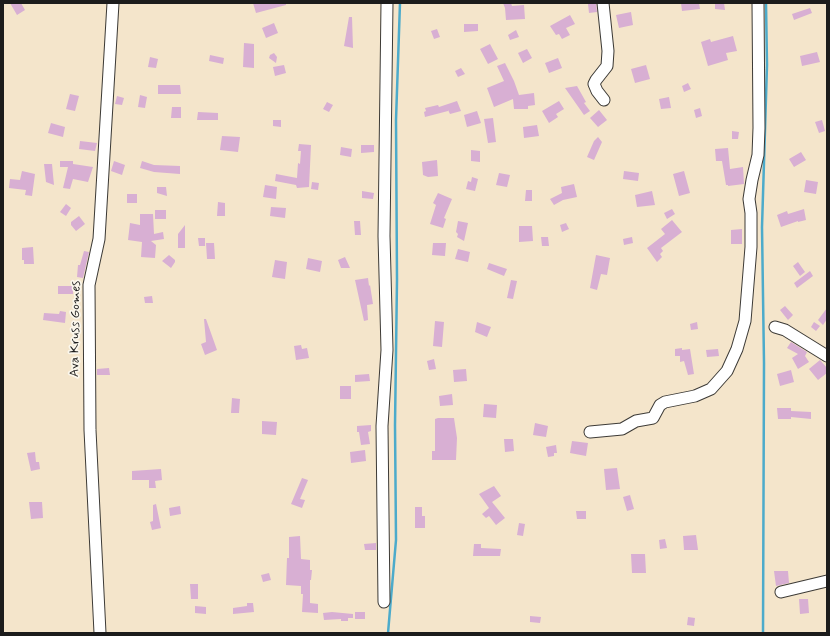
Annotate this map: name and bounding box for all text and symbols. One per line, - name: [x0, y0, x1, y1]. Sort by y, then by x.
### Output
- street label: Ava Kruss Gomes: [67, 281, 85, 377]

